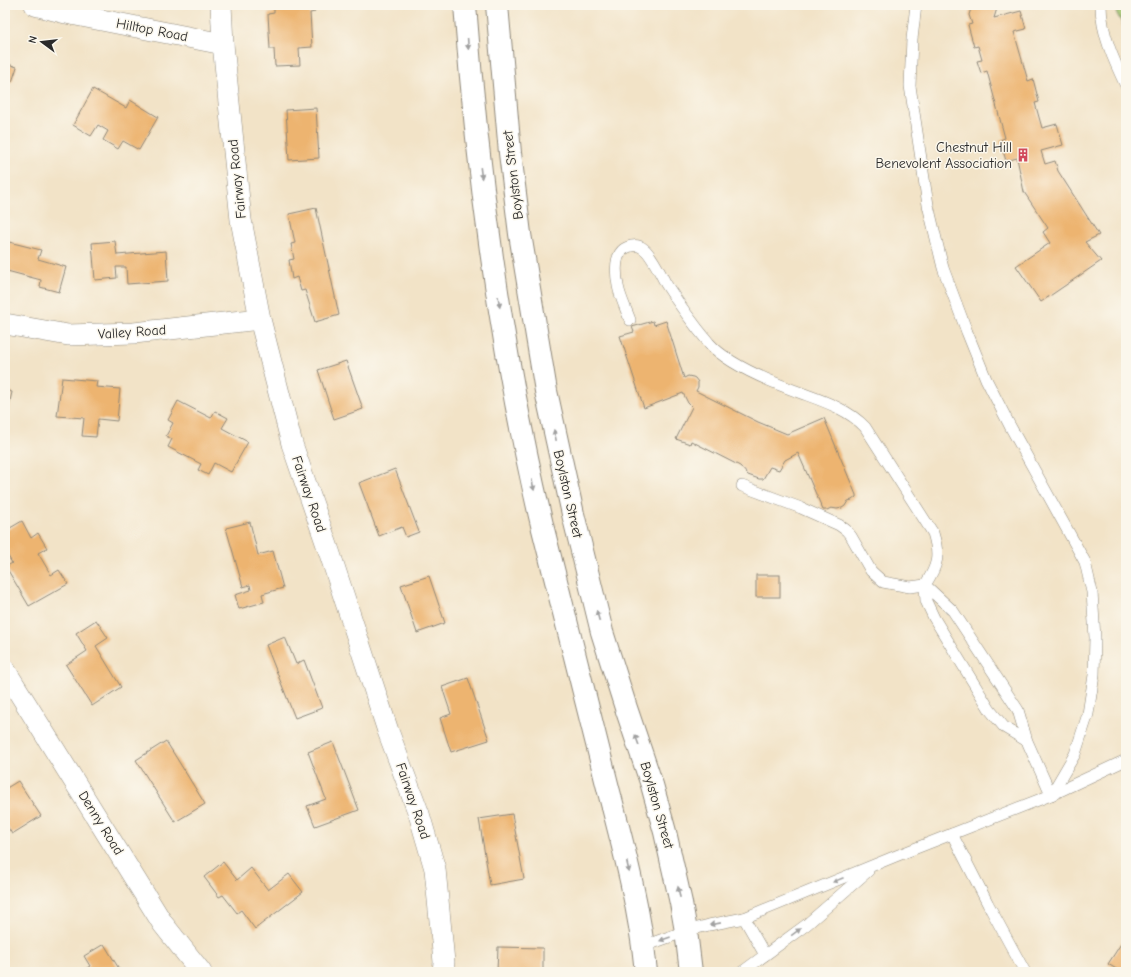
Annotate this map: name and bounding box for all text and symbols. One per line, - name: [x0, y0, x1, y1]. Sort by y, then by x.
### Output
- street label: Hilltop Road: [115, 15, 189, 45]
- north arrow: [22, 22, 62, 62]
- text: N: [26, 34, 40, 45]
- one-way arrow: [465, 38, 471, 50]
- street label: Boylston Street: [499, 128, 527, 221]
- street label: Fairway Road: [224, 138, 250, 220]
- place label: Chestnut Hill Benevolent Association: [875, 139, 1012, 172]
- building icon: Chestnut Hill Benevolent Association: [1015, 147, 1031, 163]
- one-way arrow: [477, 167, 484, 179]
- one-way arrow: [496, 296, 502, 308]
- street label: Valley Road: [97, 321, 167, 343]
- one-way arrow: [552, 429, 558, 441]
- street label: Boylston Street: [550, 448, 587, 541]
- street label: Fairway Road: [288, 454, 330, 534]
- one-way arrow: [531, 479, 537, 491]
- one-way arrow: [595, 610, 601, 622]
- one-way arrow: [634, 734, 640, 746]
- street label: Boylston Street: [636, 760, 678, 851]
- street label: Fairway Road: [392, 761, 434, 841]
- street label: Denny Road: [75, 788, 127, 858]
- one-way arrow: [625, 861, 631, 873]
- one-way arrow: [832, 877, 844, 883]
- one-way arrow: [676, 886, 682, 898]
- one-way arrow: [709, 921, 721, 927]
- one-way arrow: [791, 928, 801, 936]
- one-way arrow: [658, 936, 670, 942]

